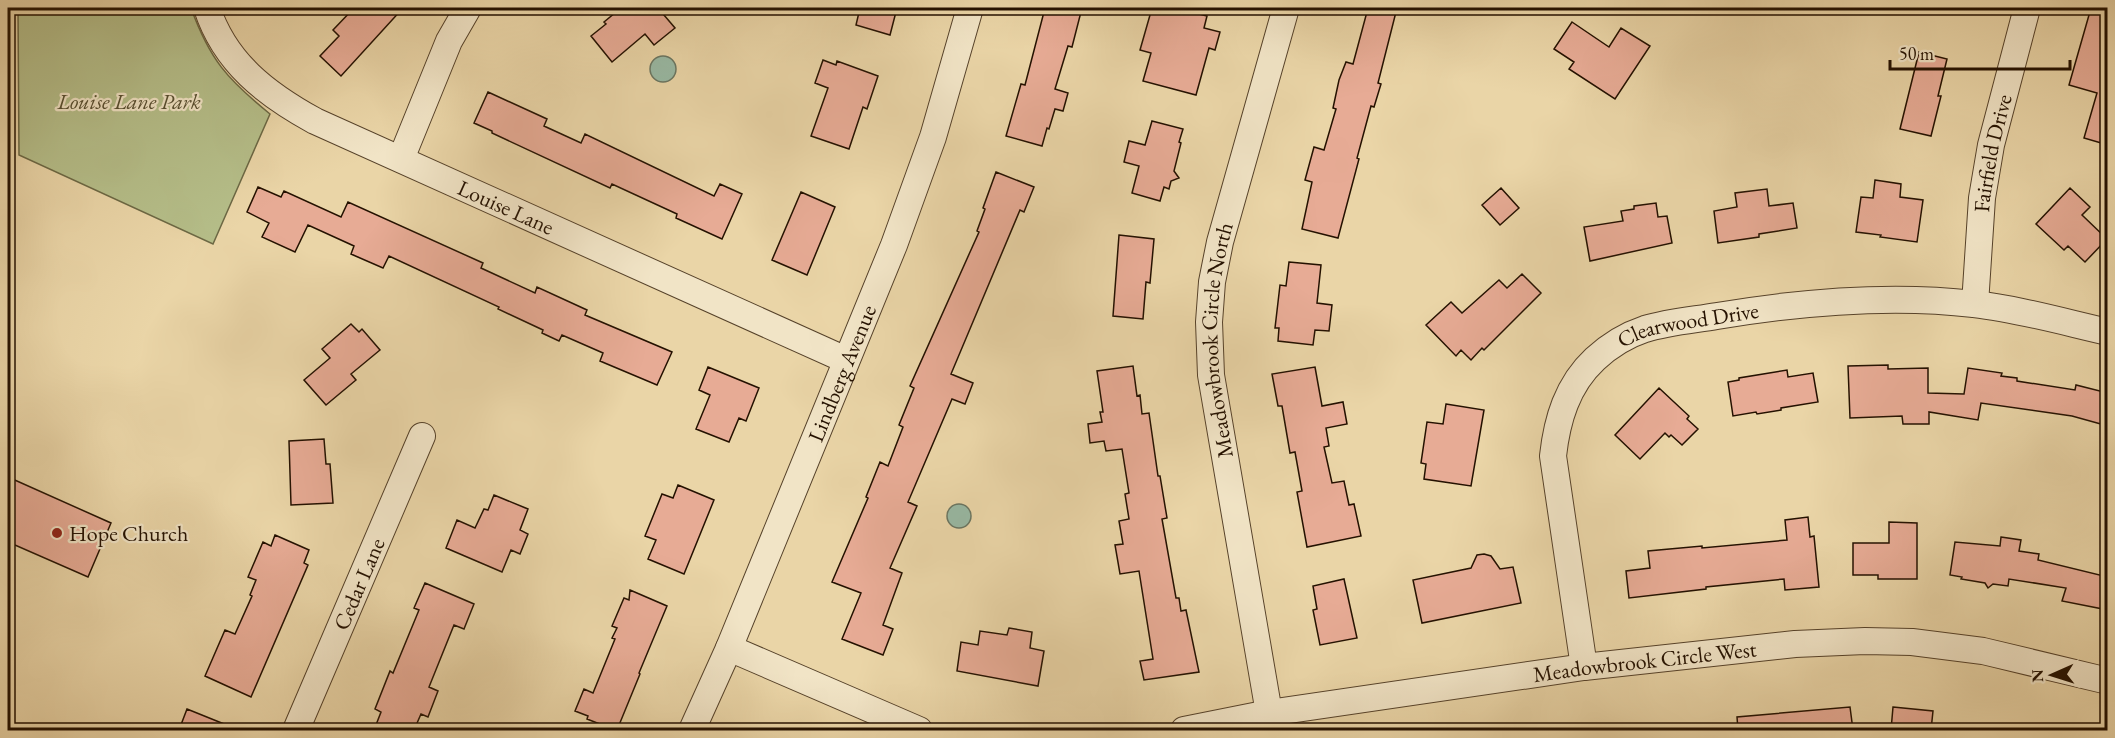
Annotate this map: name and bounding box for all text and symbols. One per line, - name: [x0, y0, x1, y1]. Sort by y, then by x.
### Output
- scale bar: [1890, 33, 2070, 71]
- text: 50 m: [1899, 42, 1934, 65]
- park label: Louise Lane Park: [56, 87, 201, 116]
- street label: Fairfield Drive: [1967, 91, 2018, 213]
- street label: Louise Lane: [453, 173, 559, 241]
- street label: Meadowbrook Circle North: [1194, 219, 1239, 460]
- street label: Clearwood Drive: [1612, 295, 1761, 354]
- street label: Lindberg Avenue: [801, 300, 883, 446]
- place label: Hope Church: [69, 519, 188, 548]
- marker: Hope Church: [50, 526, 64, 540]
- street label: Cedar Lane: [326, 533, 391, 634]
- street label: Meadowbrook Circle West: [1531, 634, 1758, 689]
- north arrow: [2022, 645, 2082, 705]
- text: N: [2027, 669, 2048, 683]

